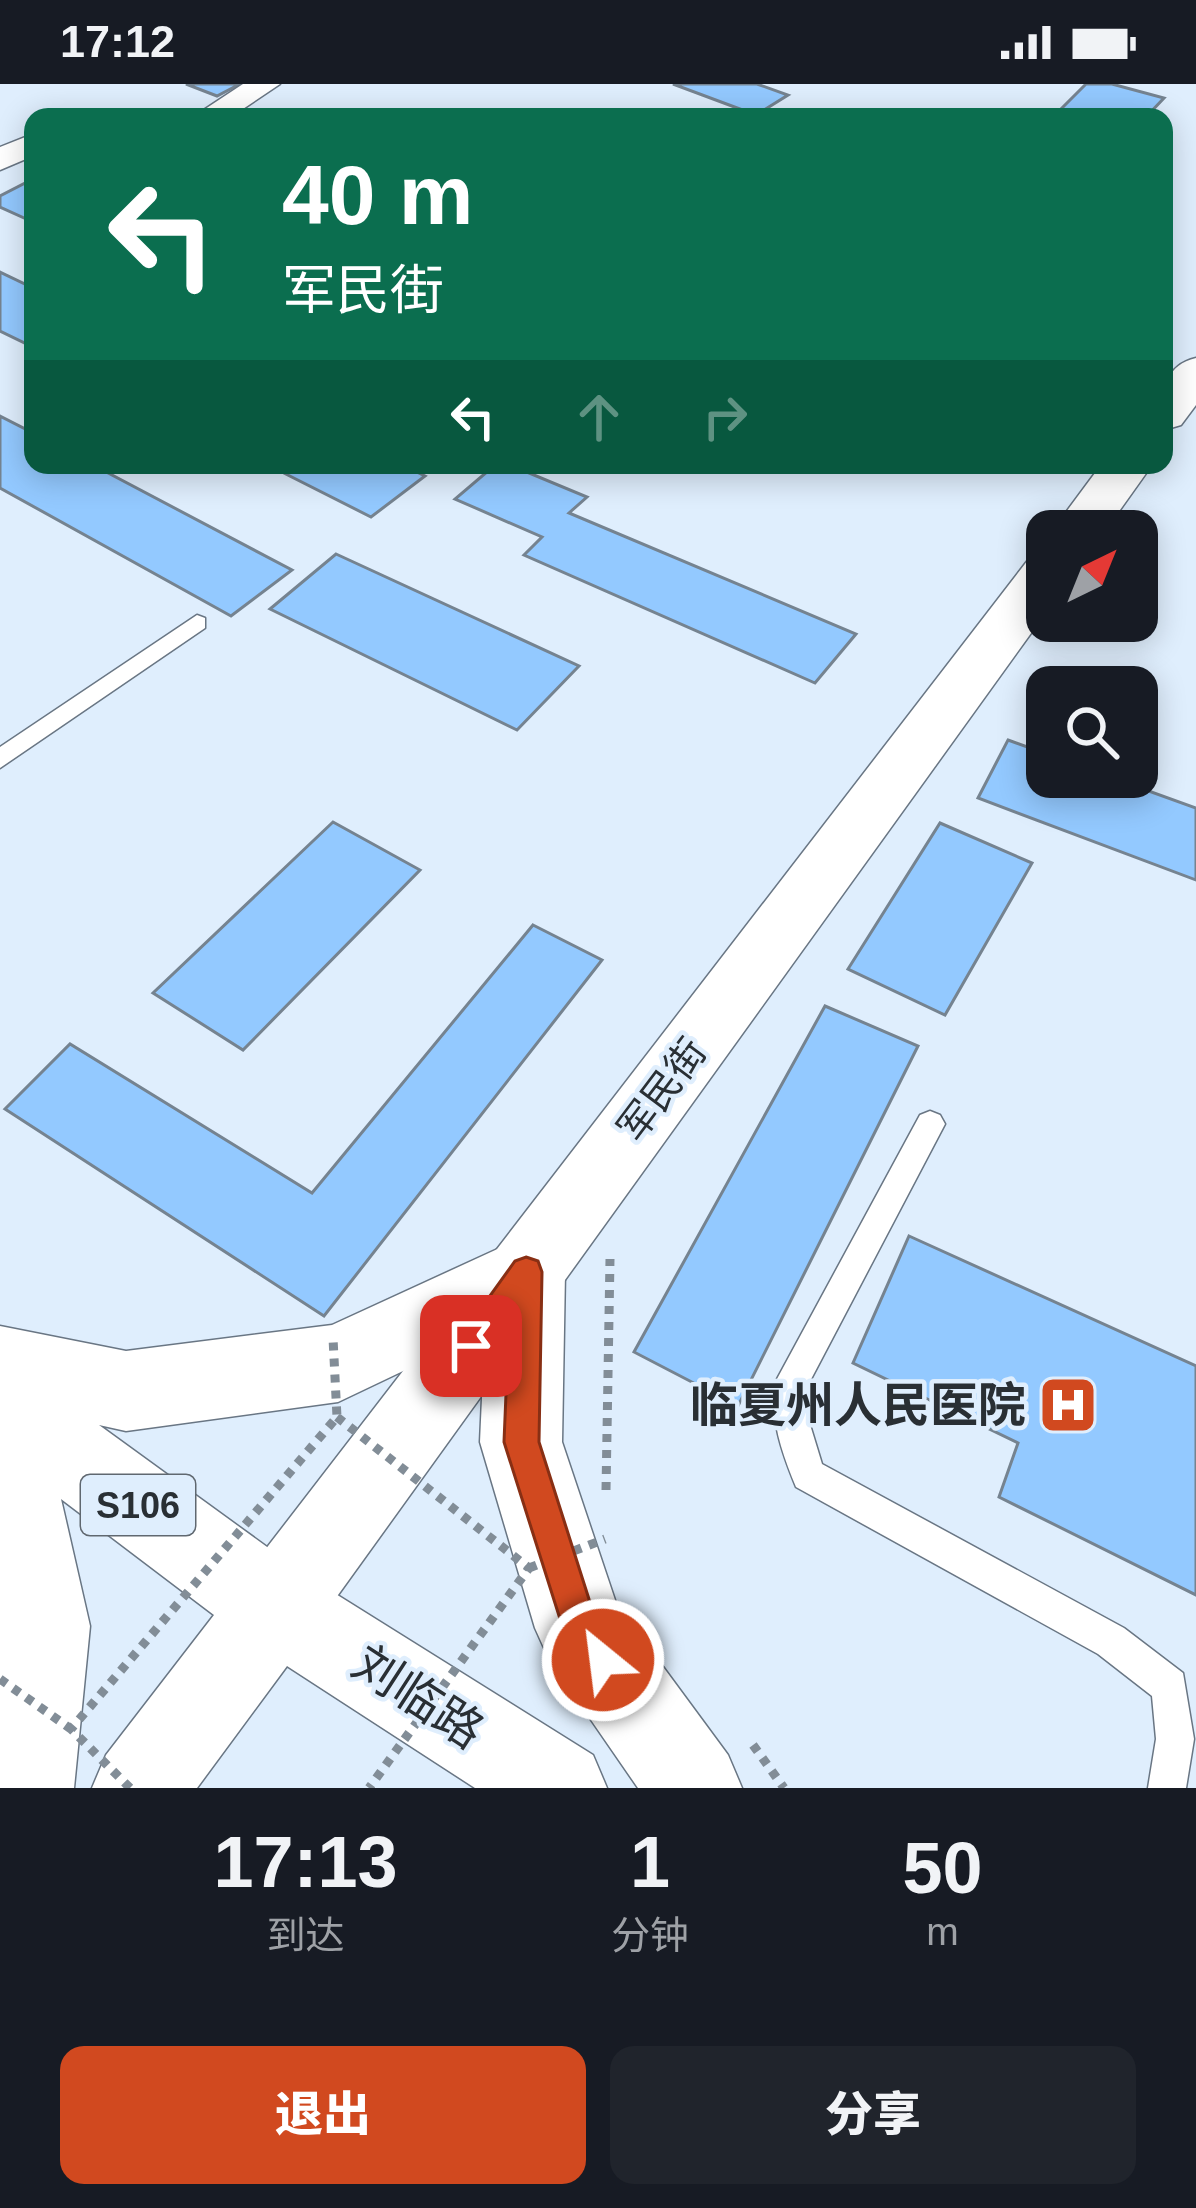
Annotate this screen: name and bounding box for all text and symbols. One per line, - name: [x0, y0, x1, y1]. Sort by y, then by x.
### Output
- text: 17:12: [60, 16, 175, 67]
- text: 40 m: [282, 148, 473, 242]
- icon: left: [84, 156, 240, 312]
- text: 军民街: [282, 260, 444, 320]
- icon: left: [440, 384, 506, 450]
- icon: ahead: [566, 384, 632, 450]
- icon: right: [692, 384, 758, 450]
- north arrow: [1026, 510, 1158, 642]
- map controls: [1026, 510, 1158, 798]
- button: search: [1026, 666, 1158, 798]
- street label: 军民街: [610, 1030, 714, 1150]
- pin: [420, 1295, 522, 1397]
- icon: arrive: [438, 1313, 504, 1379]
- hospital icon: 临夏州人民医院: [1037, 1374, 1099, 1436]
- place label: 临夏州人民医院: [690, 1379, 1026, 1432]
- road number: S106: [81, 1475, 195, 1535]
- position arrow: [540, 1597, 666, 1723]
- street label: 刘临路: [343, 1636, 493, 1758]
- text: 17:13: [213, 1822, 398, 1902]
- text: 1: [630, 1822, 670, 1902]
- text: 50: [902, 1828, 983, 1908]
- text: m: [926, 1910, 959, 1953]
- text: 到达: [266, 1914, 345, 1957]
- text: 分钟: [611, 1914, 689, 1957]
- button: 退出: [60, 2046, 586, 2184]
- button: 分享: [610, 2046, 1136, 2184]

